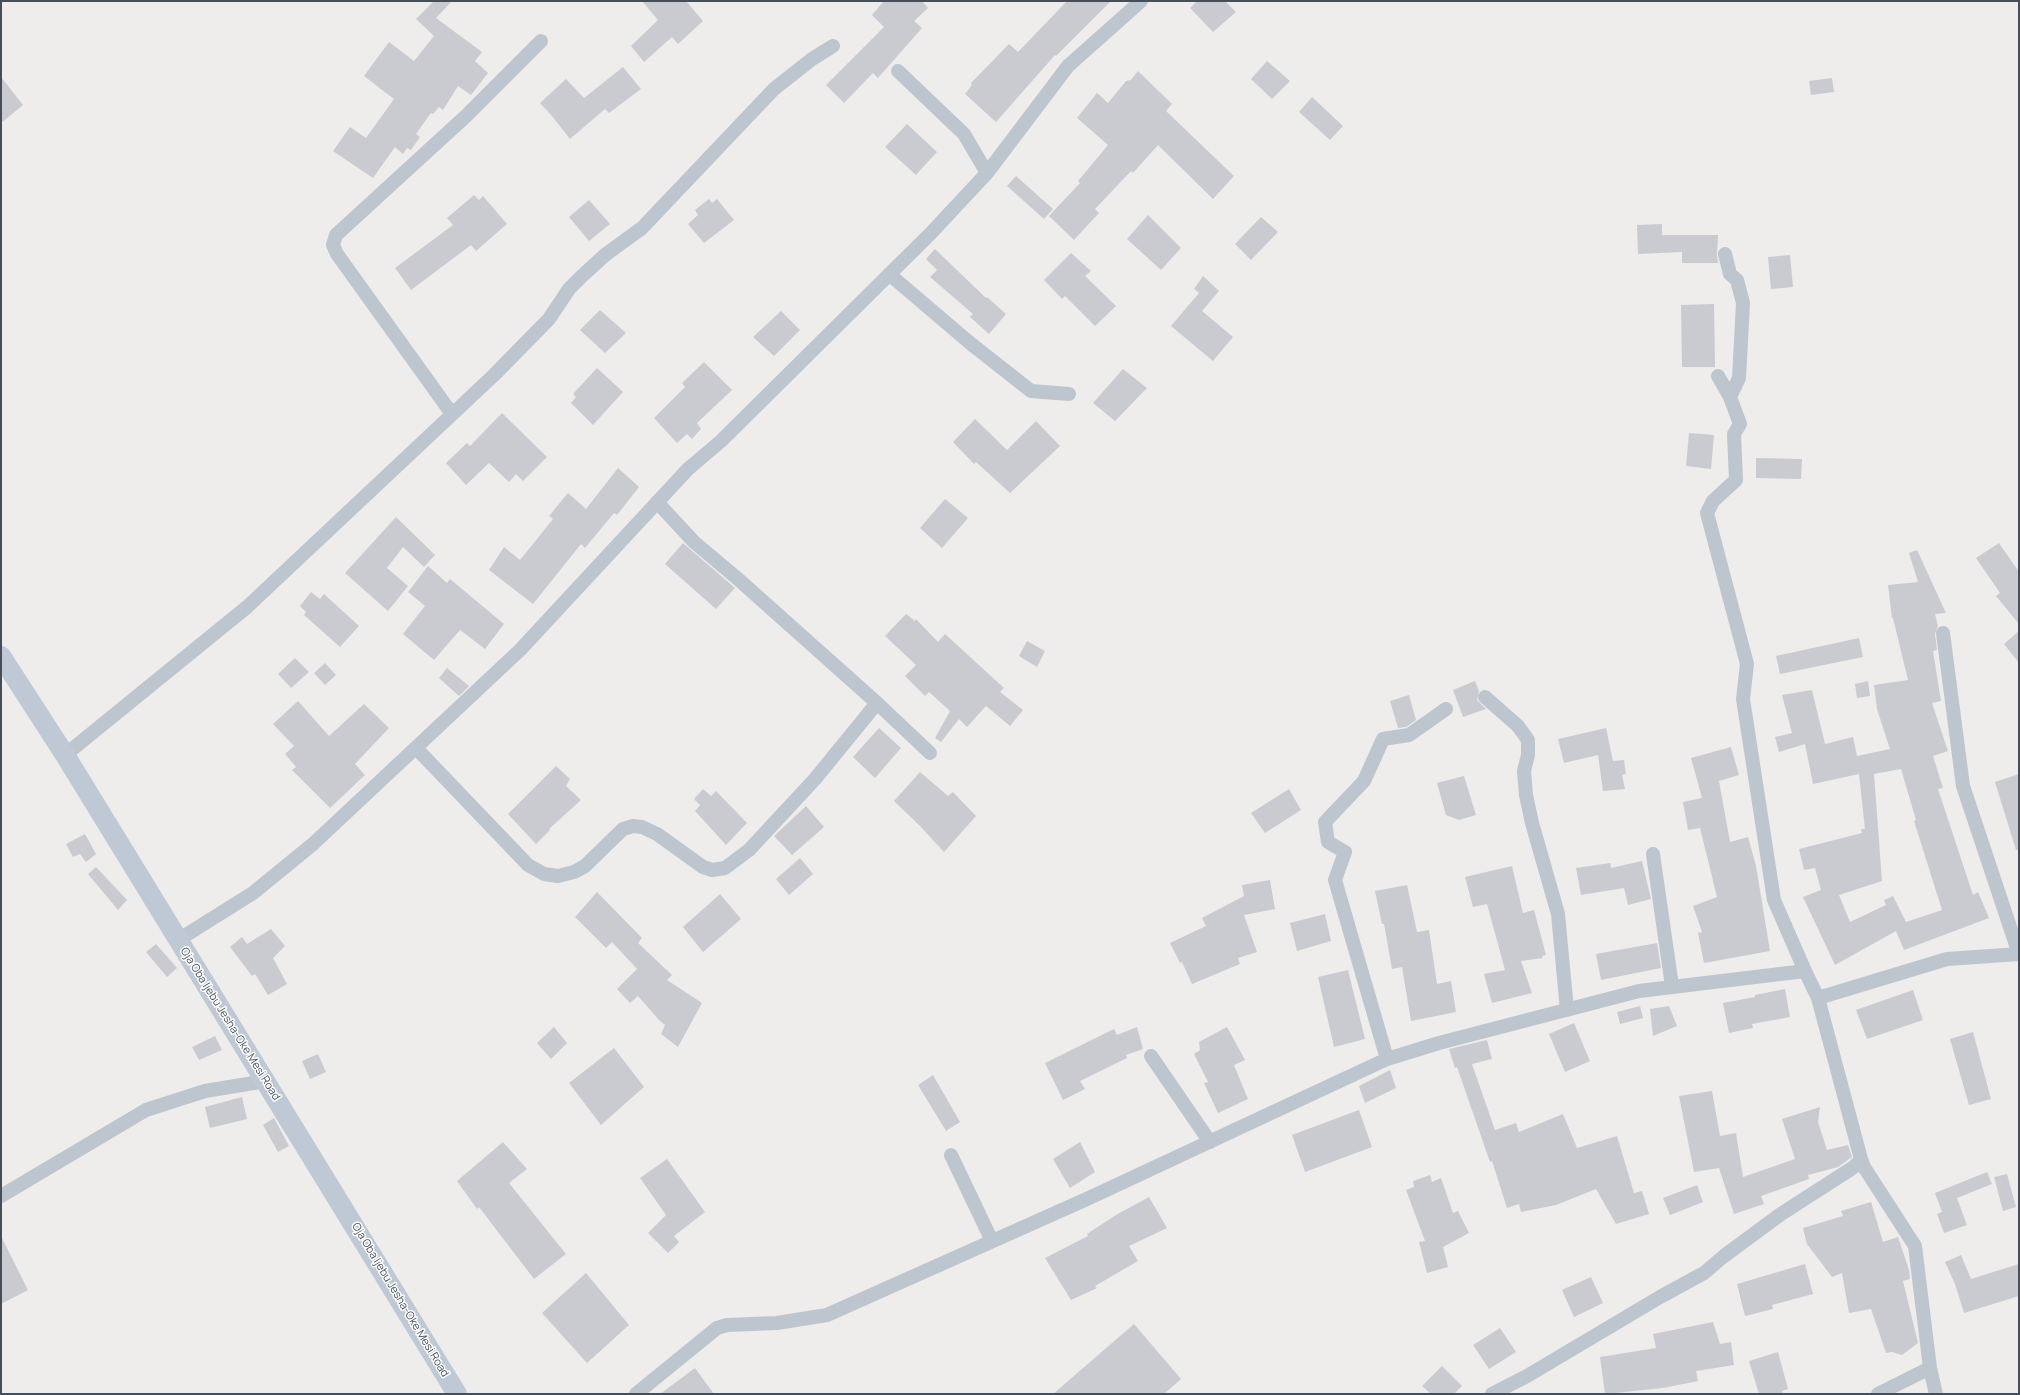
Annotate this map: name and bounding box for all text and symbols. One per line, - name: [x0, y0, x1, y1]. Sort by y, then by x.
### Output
- street label: Oja Oba Ijebu Jesha-Oke Mesi Road: [177, 945, 283, 1103]
- street label: Oja Oba Ijebu Jesha-Oke Mesi Road: [349, 1220, 451, 1380]

